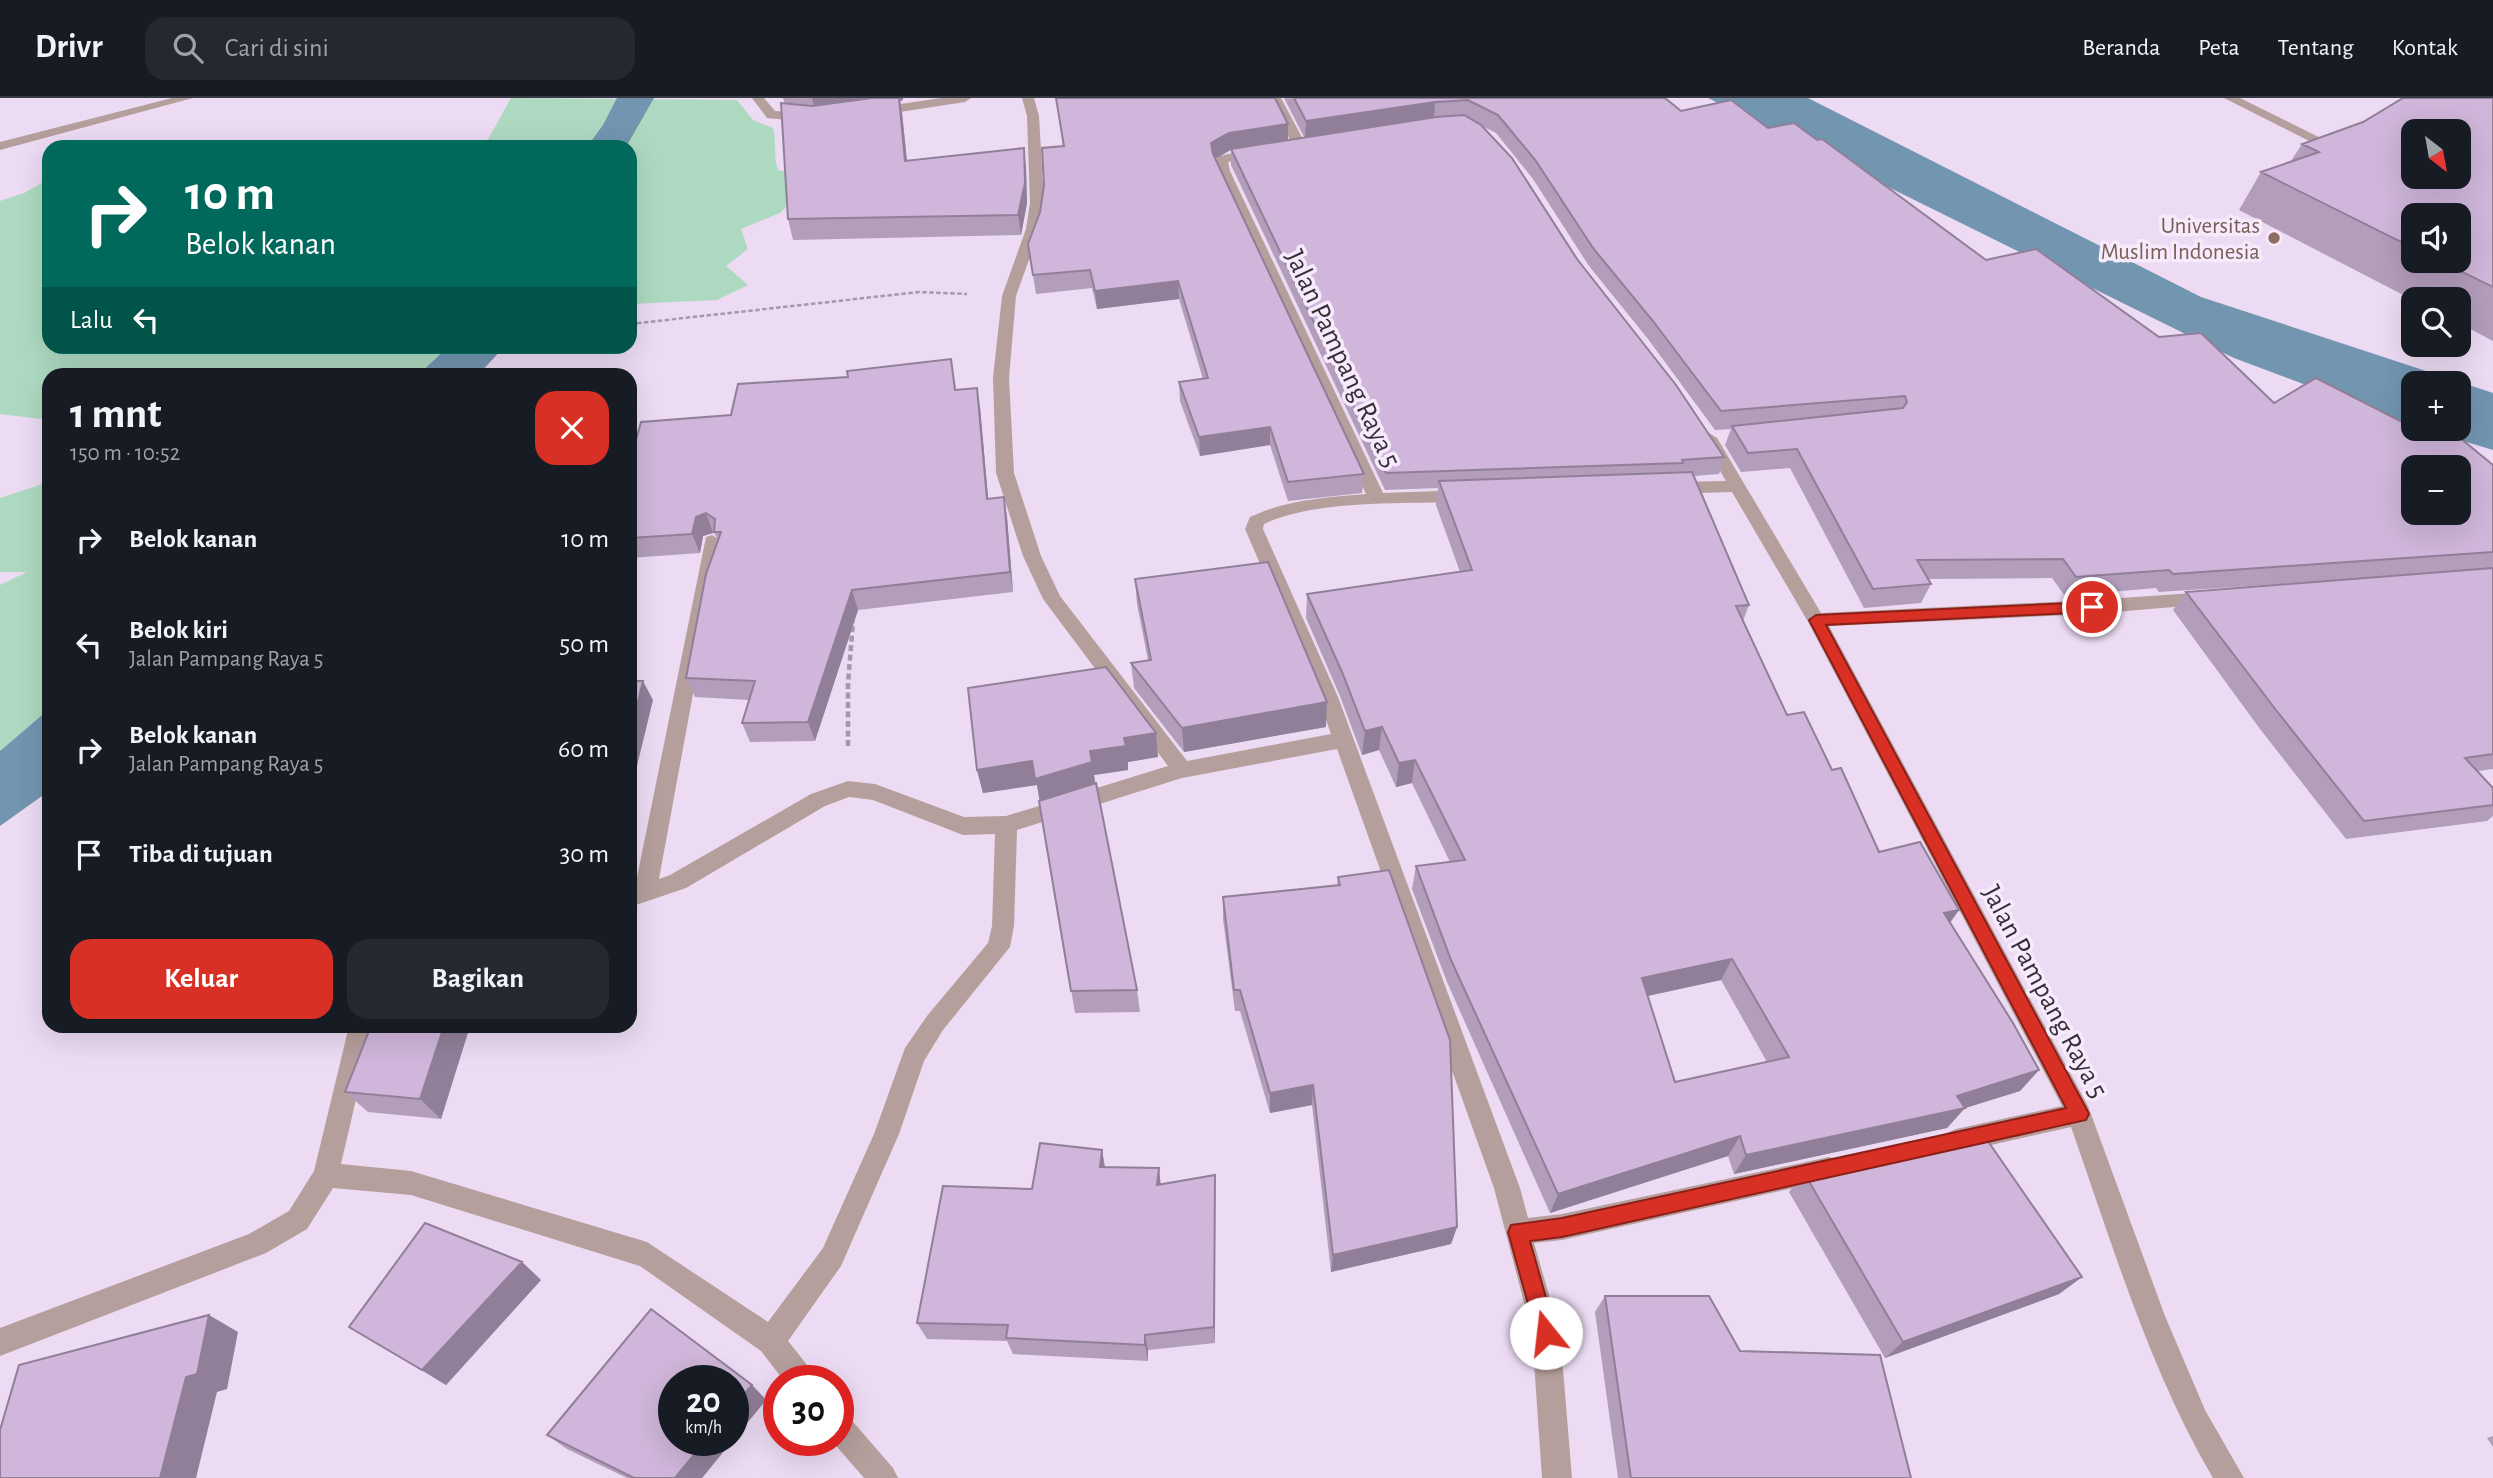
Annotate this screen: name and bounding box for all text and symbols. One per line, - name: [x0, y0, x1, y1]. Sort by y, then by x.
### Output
- search box: [145, 17, 635, 80]
- icon: search: [169, 29, 207, 67]
- text: Drivr: [35, 31, 103, 64]
- text: Cari di sini: [225, 35, 329, 61]
- text: Beranda: [2082, 36, 2160, 60]
- text: Peta: [2198, 36, 2240, 60]
- text: Tentang: [2278, 36, 2354, 60]
- text: Kontak: [2392, 36, 2458, 60]
- north arrow: [2401, 119, 2471, 189]
- map controls: [2401, 119, 2471, 525]
- icon: right: [70, 168, 161, 259]
- text: 10 m: [185, 170, 275, 219]
- button: sound: [2401, 203, 2471, 273]
- place label: Universitas Muslim Indonesia: [2101, 215, 2260, 264]
- text: Belok kanan: [185, 228, 336, 260]
- marker: Universitas Muslim Indonesia: [2266, 230, 2282, 246]
- street label: Jalan Pampang Raya 5: [1280, 246, 1405, 472]
- button: search: [2401, 287, 2471, 357]
- icon: left: [127, 301, 165, 339]
- text: Lalu: [70, 307, 113, 333]
- button: +: [2401, 371, 2471, 441]
- button: close: [535, 391, 609, 465]
- text: 1 mnt: [70, 393, 162, 435]
- text: 150 m · 10:52: [70, 442, 180, 465]
- button: −: [2401, 455, 2471, 525]
- icon: right: [70, 521, 108, 559]
- text: Belok kanan: [129, 526, 257, 552]
- text: 10 m: [561, 526, 609, 552]
- pin: [2062, 577, 2122, 637]
- icon: arrive: [2073, 588, 2111, 626]
- text: Belok kiri: [129, 617, 228, 643]
- icon: left: [70, 626, 108, 664]
- text: 50 m: [559, 631, 609, 657]
- text: Jalan Pampang Raya 5: [129, 648, 323, 671]
- text: Belok kanan: [129, 722, 257, 748]
- icon: right: [70, 731, 108, 769]
- text: 60 m: [558, 736, 609, 762]
- text: Jalan Pampang Raya 5: [129, 753, 323, 776]
- icon: arrive: [70, 836, 108, 874]
- text: Tiba di tujuan: [129, 841, 273, 867]
- text: 30 m: [559, 841, 609, 867]
- street label: Jalan Pampang Raya 5: [1976, 881, 2112, 1103]
- button: Keluar: [70, 939, 333, 1019]
- button: Bagikan: [347, 939, 609, 1019]
- position arrow: [1509, 1296, 1583, 1370]
- speed limit sign: 30: [763, 1365, 854, 1456]
- text: 20: [686, 1384, 721, 1419]
- text: km/h: [685, 1419, 722, 1437]

